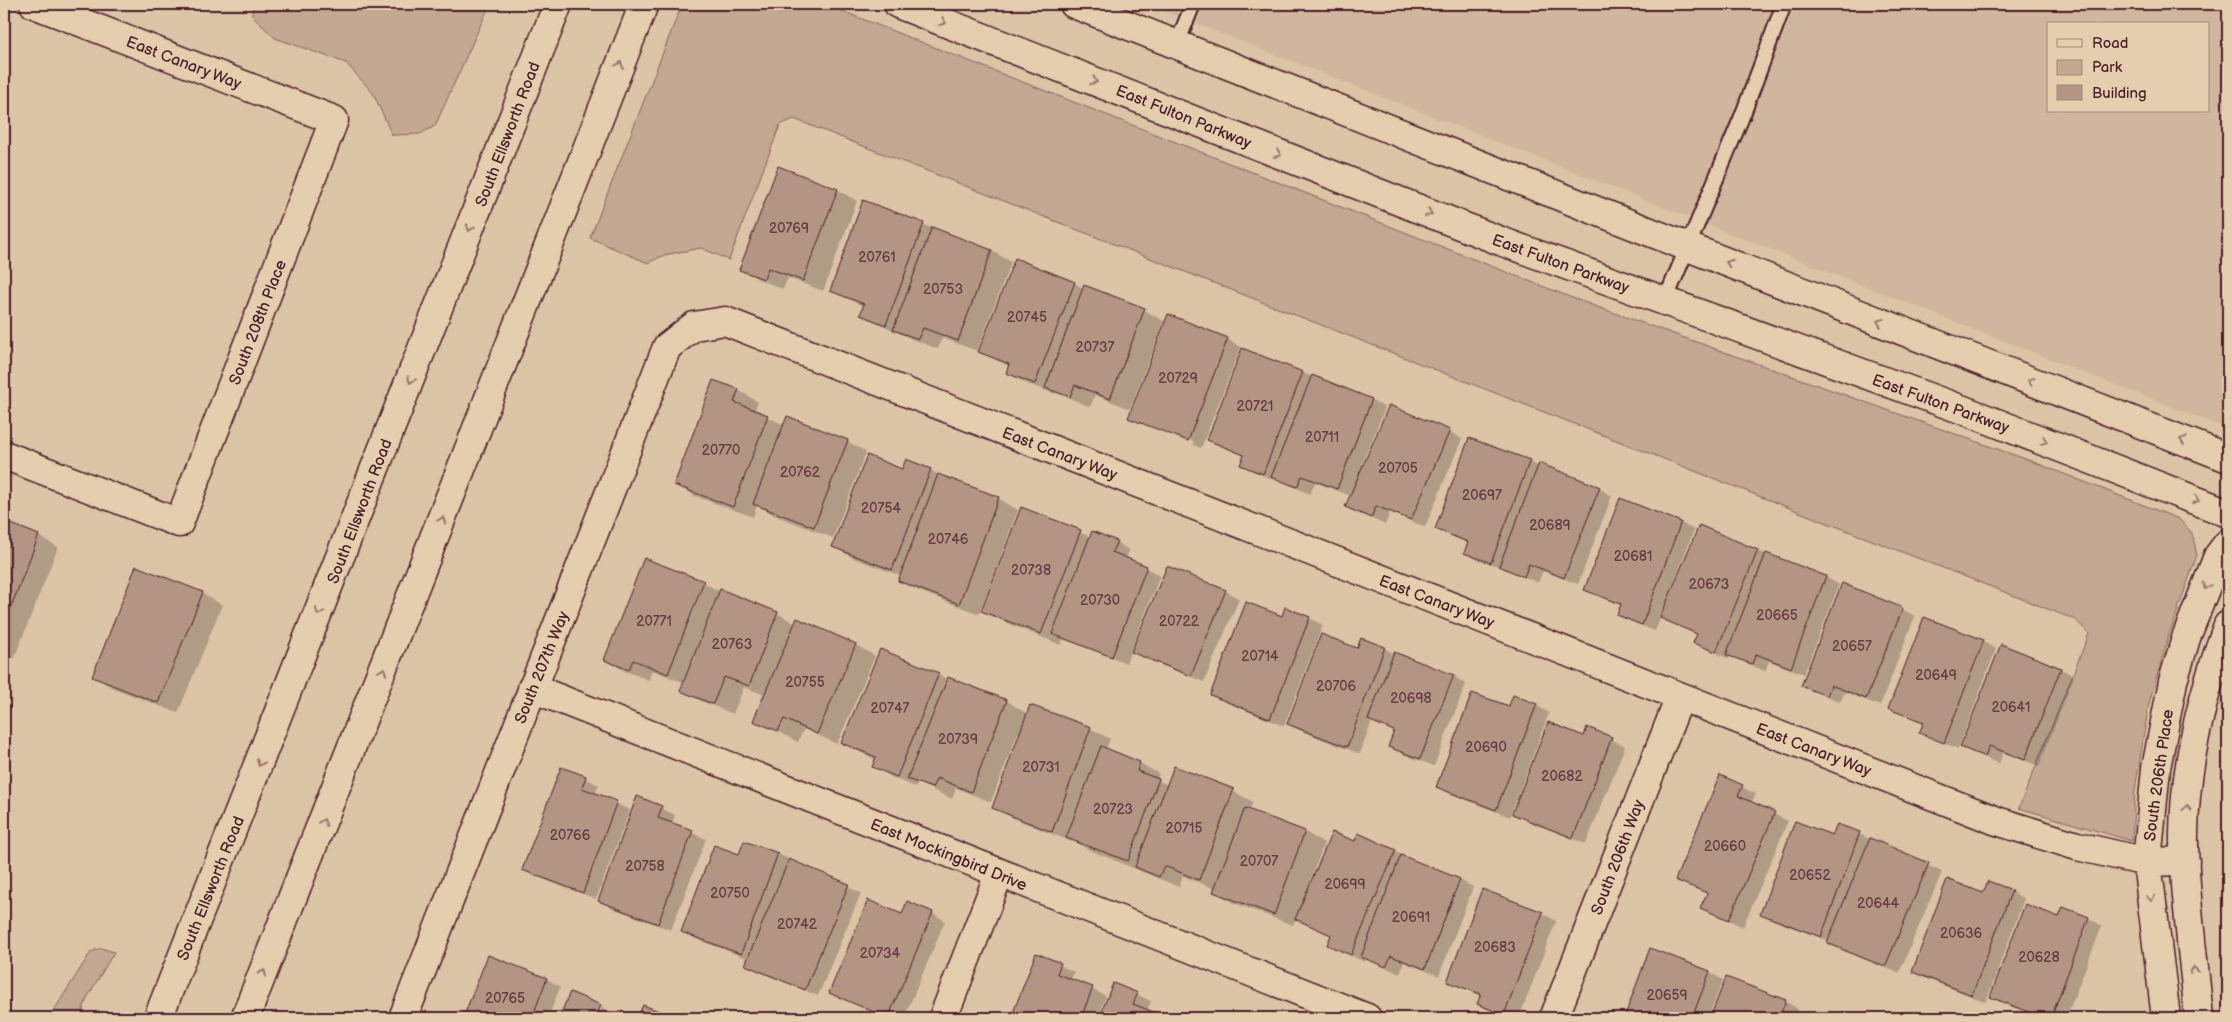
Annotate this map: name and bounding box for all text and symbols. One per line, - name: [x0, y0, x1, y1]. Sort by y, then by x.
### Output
- one-way arrow: [938, 15, 947, 26]
- legend: [2047, 22, 2210, 112]
- street label: East Canary Way: [123, 33, 244, 94]
- text: Road: [2092, 34, 2128, 53]
- text: Park: [2092, 58, 2123, 77]
- street label: South Ellsworth Road: [472, 59, 545, 210]
- one-way arrow: [614, 61, 624, 70]
- one-way arrow: [1089, 75, 1098, 85]
- street label: East Fulton Parkway: [1113, 82, 1255, 154]
- text: Building: [2092, 84, 2147, 103]
- one-way arrow: [1273, 147, 1282, 158]
- one-way arrow: [1424, 207, 1433, 217]
- house number: 20769: [769, 220, 809, 237]
- one-way arrow: [466, 223, 476, 232]
- street label: East Fulton Parkway: [1489, 231, 1632, 298]
- house number: 20761: [858, 249, 896, 266]
- street label: South 208th Place: [226, 257, 291, 388]
- one-way arrow: [1725, 259, 1733, 269]
- house number: 20753: [923, 281, 963, 298]
- house number: 20745: [1007, 309, 1047, 326]
- one-way arrow: [1876, 318, 1885, 328]
- house number: 20737: [1076, 339, 1115, 356]
- house number: 20729: [1158, 370, 1198, 387]
- street label: East Fulton Parkway: [1869, 371, 2012, 438]
- one-way arrow: [407, 375, 417, 383]
- one-way arrow: [2028, 377, 2036, 387]
- house number: 20721: [1237, 398, 1273, 415]
- street label: East Canary Way: [999, 424, 1120, 485]
- house number: 20711: [1305, 429, 1339, 446]
- one-way arrow: [2039, 435, 2048, 446]
- street label: South Ellsworth Road: [324, 436, 397, 587]
- one-way arrow: [2179, 436, 2188, 446]
- house number: 20770: [702, 442, 740, 459]
- house number: 20705: [1378, 460, 1418, 477]
- house number: 20762: [780, 464, 821, 481]
- house number: 20697: [1462, 487, 1502, 504]
- one-way arrow: [2191, 494, 2199, 504]
- house number: 20754: [861, 500, 901, 517]
- one-way arrow: [436, 516, 446, 524]
- house number: 20689: [1529, 517, 1571, 534]
- house number: 20746: [928, 531, 969, 548]
- house number: 20681: [1614, 548, 1652, 565]
- house number: 20738: [1011, 562, 1051, 579]
- street label: East Canary Way: [1376, 572, 1497, 633]
- house number: 20673: [1689, 576, 1729, 593]
- one-way arrow: [2202, 581, 2212, 590]
- house number: 20730: [1080, 592, 1120, 609]
- one-way arrow: [315, 607, 325, 616]
- house number: 20665: [1756, 607, 1798, 624]
- street label: South 207th Way: [511, 608, 574, 727]
- house number: 20771: [636, 613, 672, 630]
- house number: 20722: [1159, 613, 1200, 630]
- house number: 20763: [712, 636, 752, 653]
- house number: 20657: [1832, 638, 1872, 655]
- house number: 20714: [1241, 648, 1279, 665]
- one-way arrow: [377, 667, 387, 676]
- house number: 20649: [1915, 667, 1957, 684]
- house number: 20755: [785, 674, 825, 691]
- house number: 20706: [1316, 678, 1357, 695]
- house number: 20698: [1390, 690, 1432, 707]
- house number: 20641: [1991, 699, 2031, 716]
- house number: 20747: [871, 700, 910, 717]
- street label: South 206th Place: [2141, 708, 2178, 842]
- street label: East Canary Way: [1753, 720, 1874, 781]
- house number: 20739: [938, 731, 978, 748]
- house number: 20690: [1465, 739, 1507, 756]
- one-way arrow: [255, 758, 266, 767]
- house number: 20731: [1022, 759, 1060, 776]
- house number: 20682: [1541, 768, 1583, 785]
- street label: South 206th Way: [1588, 797, 1649, 918]
- house number: 20723: [1093, 801, 1133, 818]
- one-way arrow: [2181, 803, 2192, 811]
- street label: South Ellsworth Road: [174, 814, 249, 963]
- street label: East Mockingbird Drive: [867, 815, 1030, 896]
- one-way arrow: [317, 818, 328, 827]
- house number: 20715: [1166, 820, 1202, 837]
- house number: 20766: [550, 827, 591, 844]
- house number: 20660: [1704, 838, 1746, 855]
- house number: 20707: [1240, 853, 1278, 870]
- house number: 20758: [625, 858, 665, 875]
- house number: 20652: [1789, 867, 1831, 884]
- house number: 20699: [1324, 876, 1366, 893]
- house number: 20750: [710, 885, 750, 902]
- one-way arrow: [2146, 893, 2156, 902]
- house number: 20644: [1857, 895, 1900, 912]
- house number: 20691: [1392, 909, 1430, 926]
- house number: 20742: [777, 916, 818, 933]
- house number: 20636: [1940, 925, 1983, 942]
- house number: 20683: [1474, 939, 1516, 956]
- house number: 20734: [860, 945, 901, 962]
- house number: 20628: [2018, 949, 2060, 966]
- one-way arrow: [2189, 965, 2200, 973]
- one-way arrow: [257, 969, 268, 978]
- house number: 20659: [1646, 987, 1688, 1004]
- house number: 20765: [485, 990, 525, 1007]

